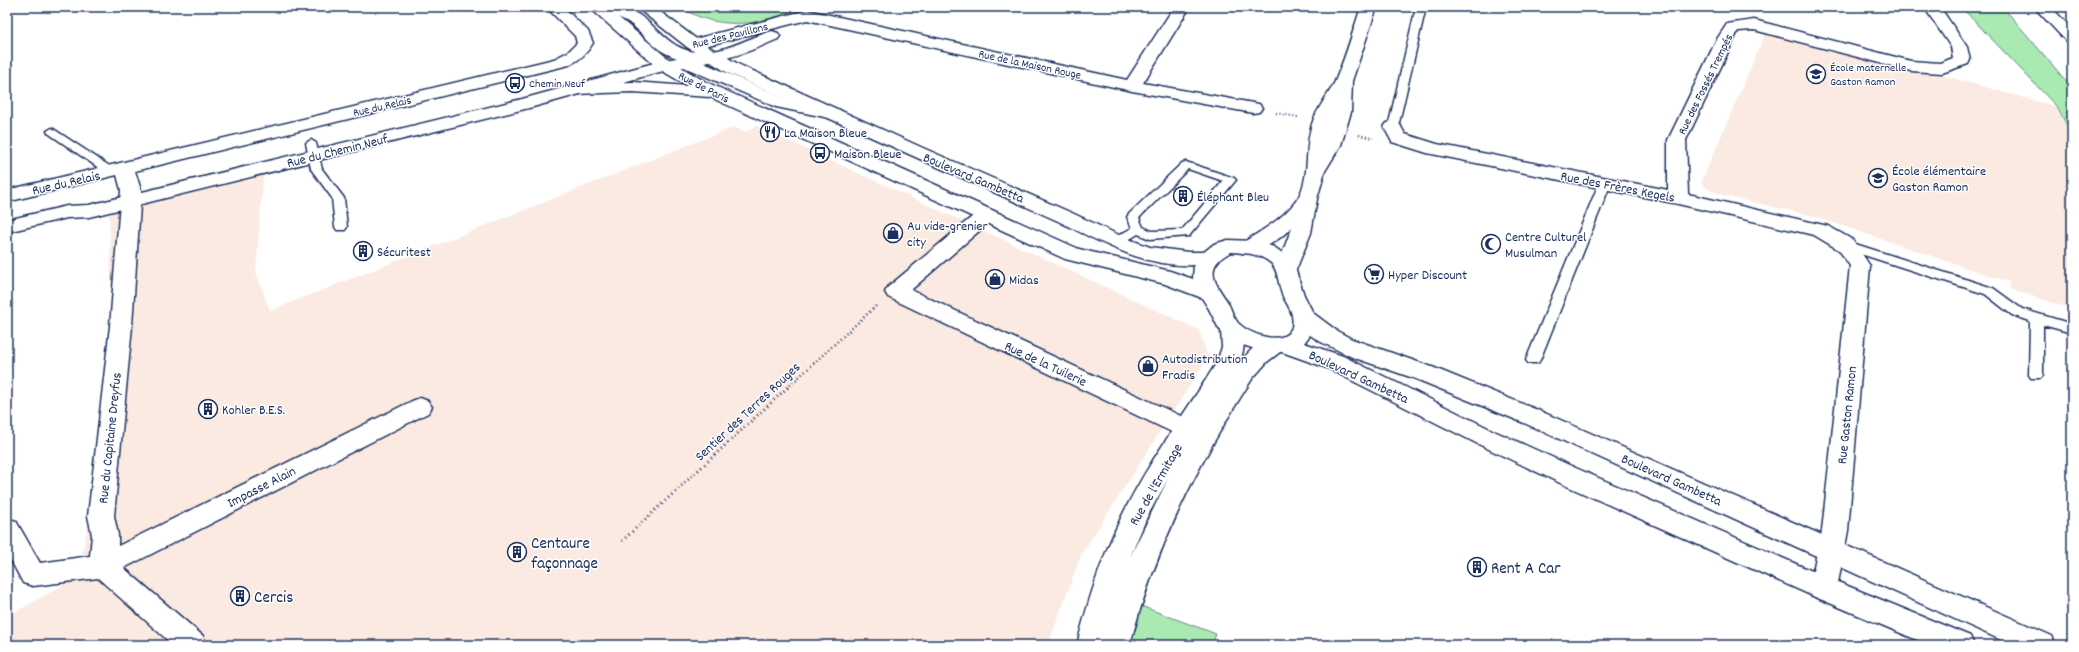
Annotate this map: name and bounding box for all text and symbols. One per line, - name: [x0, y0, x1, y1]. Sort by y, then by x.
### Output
- street label: Rue des Pavillons: [691, 19, 770, 54]
- street label: Rue des Fossés Trempés: [1675, 31, 1738, 138]
- street label: Rue de la Maison Rouge: [977, 46, 1083, 85]
- place label: École maternelle Gaston Ramon: [1830, 60, 1906, 91]
- school or university icon: École maternelle Gaston Ramon: [1805, 63, 1827, 85]
- street label: Rue de Paris: [675, 68, 732, 109]
- bus stop icon: Chemin Neuf: [504, 72, 526, 94]
- place label: Chemin Neuf: [529, 76, 586, 93]
- street label: Rue du Relais: [351, 92, 413, 122]
- restaurant icon: La Maison Bleue: [759, 121, 781, 143]
- place label: La Maison Bleue: [784, 124, 867, 144]
- street label: Rue du Chemin Neuf: [285, 129, 391, 174]
- bus stop icon: Maison Bleue: [809, 142, 831, 164]
- place label: Maison Bleue: [834, 145, 901, 165]
- street label: Boulevard Gambetta: [920, 149, 1027, 209]
- place label: École élémentaire Gaston Ramon: [1892, 162, 1986, 198]
- street label: Rue du Relais: [30, 166, 103, 201]
- street label: Rue des Frères Kegels: [1559, 167, 1677, 209]
- school or university icon: École élémentaire Gaston Ramon: [1867, 167, 1889, 189]
- building icon: Éléphant Bleu: [1172, 185, 1194, 207]
- place label: Éléphant Bleu: [1197, 188, 1269, 208]
- place label: Au vide-grenier city: [907, 217, 988, 253]
- shop icon: Au vide-grenier city: [882, 222, 904, 244]
- place label: Centre Culturel Musulman: [1505, 228, 1587, 264]
- mosque icon: Centre Culturel Musulman: [1480, 233, 1502, 255]
- building icon: Sécuritest: [352, 240, 374, 262]
- place label: Sécuritest: [377, 243, 431, 263]
- supermarket icon: Hyper Discount: [1363, 263, 1385, 285]
- place label: Hyper Discount: [1388, 266, 1467, 286]
- shop icon: Midas: [984, 268, 1006, 290]
- place label: Midas: [1009, 271, 1039, 291]
- street label: Rue de la Tuilerie: [1001, 337, 1090, 393]
- street label: Boulevard Gambetta: [1305, 346, 1412, 410]
- place label: Autodistribution Fradis: [1162, 350, 1248, 386]
- shop icon: Autodistribution Fradis: [1137, 355, 1159, 377]
- street label: Sentier des Terres Rouges: [691, 358, 806, 467]
- street label: Rue Gaston Ramon: [1833, 365, 1863, 465]
- street label: Rue du Capitaine Dreyfus: [94, 372, 128, 505]
- building icon: Kohler B.E.S.: [197, 398, 219, 420]
- place label: Kohler B.E.S.: [222, 401, 285, 421]
- street label: Rue de l'Ermitage: [1125, 440, 1188, 530]
- street label: Boulevard Gambetta: [1618, 450, 1725, 512]
- street label: Impasse Alain: [224, 462, 300, 514]
- place label: Centaure façonnage: [531, 533, 598, 577]
- building icon: Centaure façonnage: [506, 541, 528, 563]
- building icon: Rent A Car: [1466, 556, 1488, 578]
- place label: Rent A Car: [1491, 558, 1561, 582]
- building icon: Cercis: [229, 585, 251, 607]
- place label: Cercis: [254, 587, 293, 611]

